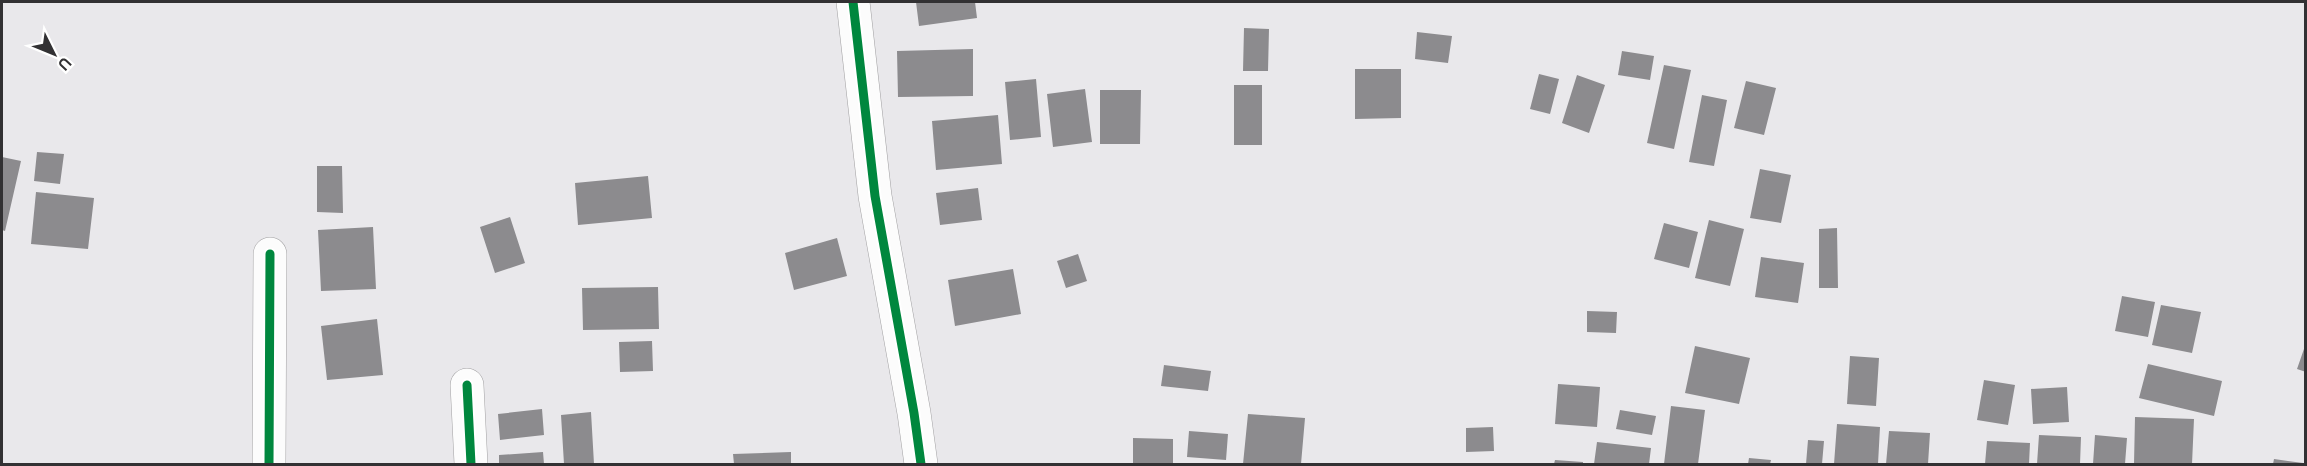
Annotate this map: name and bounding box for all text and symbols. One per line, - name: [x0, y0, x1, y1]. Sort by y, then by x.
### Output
- north arrow: [24, 24, 84, 84]
- text: U: [52, 52, 75, 74]

